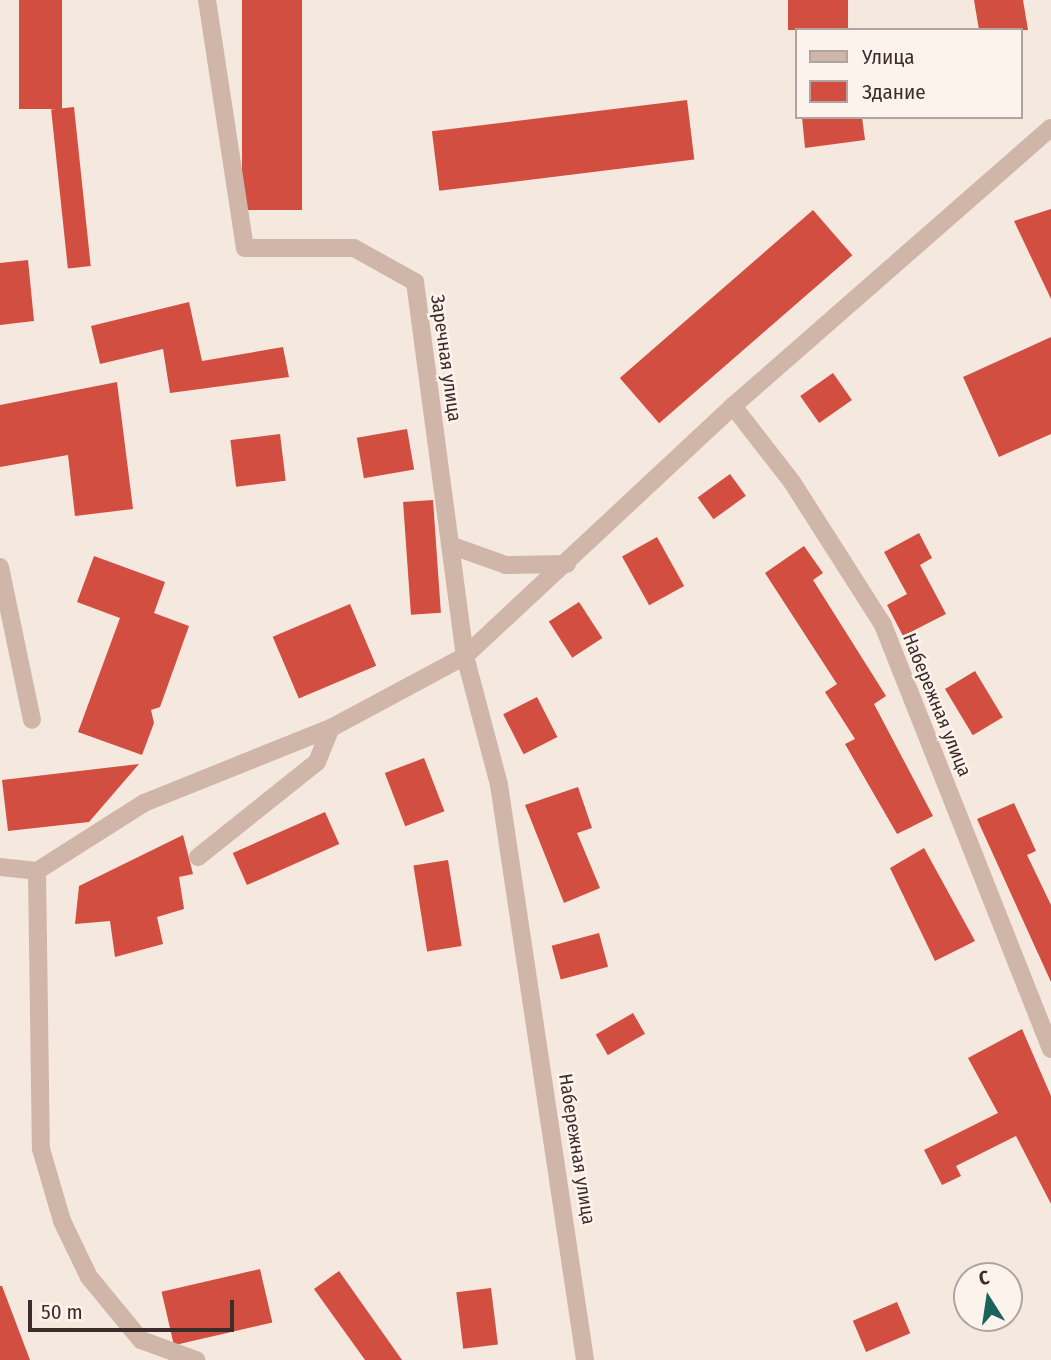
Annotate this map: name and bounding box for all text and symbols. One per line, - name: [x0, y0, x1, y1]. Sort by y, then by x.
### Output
- legend: [796, 28, 1023, 119]
- text: Улица: [862, 44, 915, 70]
- text: Здание: [862, 79, 926, 105]
- street label: Заречная улица: [426, 293, 466, 423]
- street label: Набережная улица: [898, 630, 976, 780]
- street label: Набережная улица: [554, 1072, 600, 1226]
- north arrow: [953, 1262, 1023, 1332]
- text: С: [977, 1266, 991, 1290]
- scale bar: [32, 1286, 238, 1330]
- text: 50 m: [41, 1299, 83, 1325]

